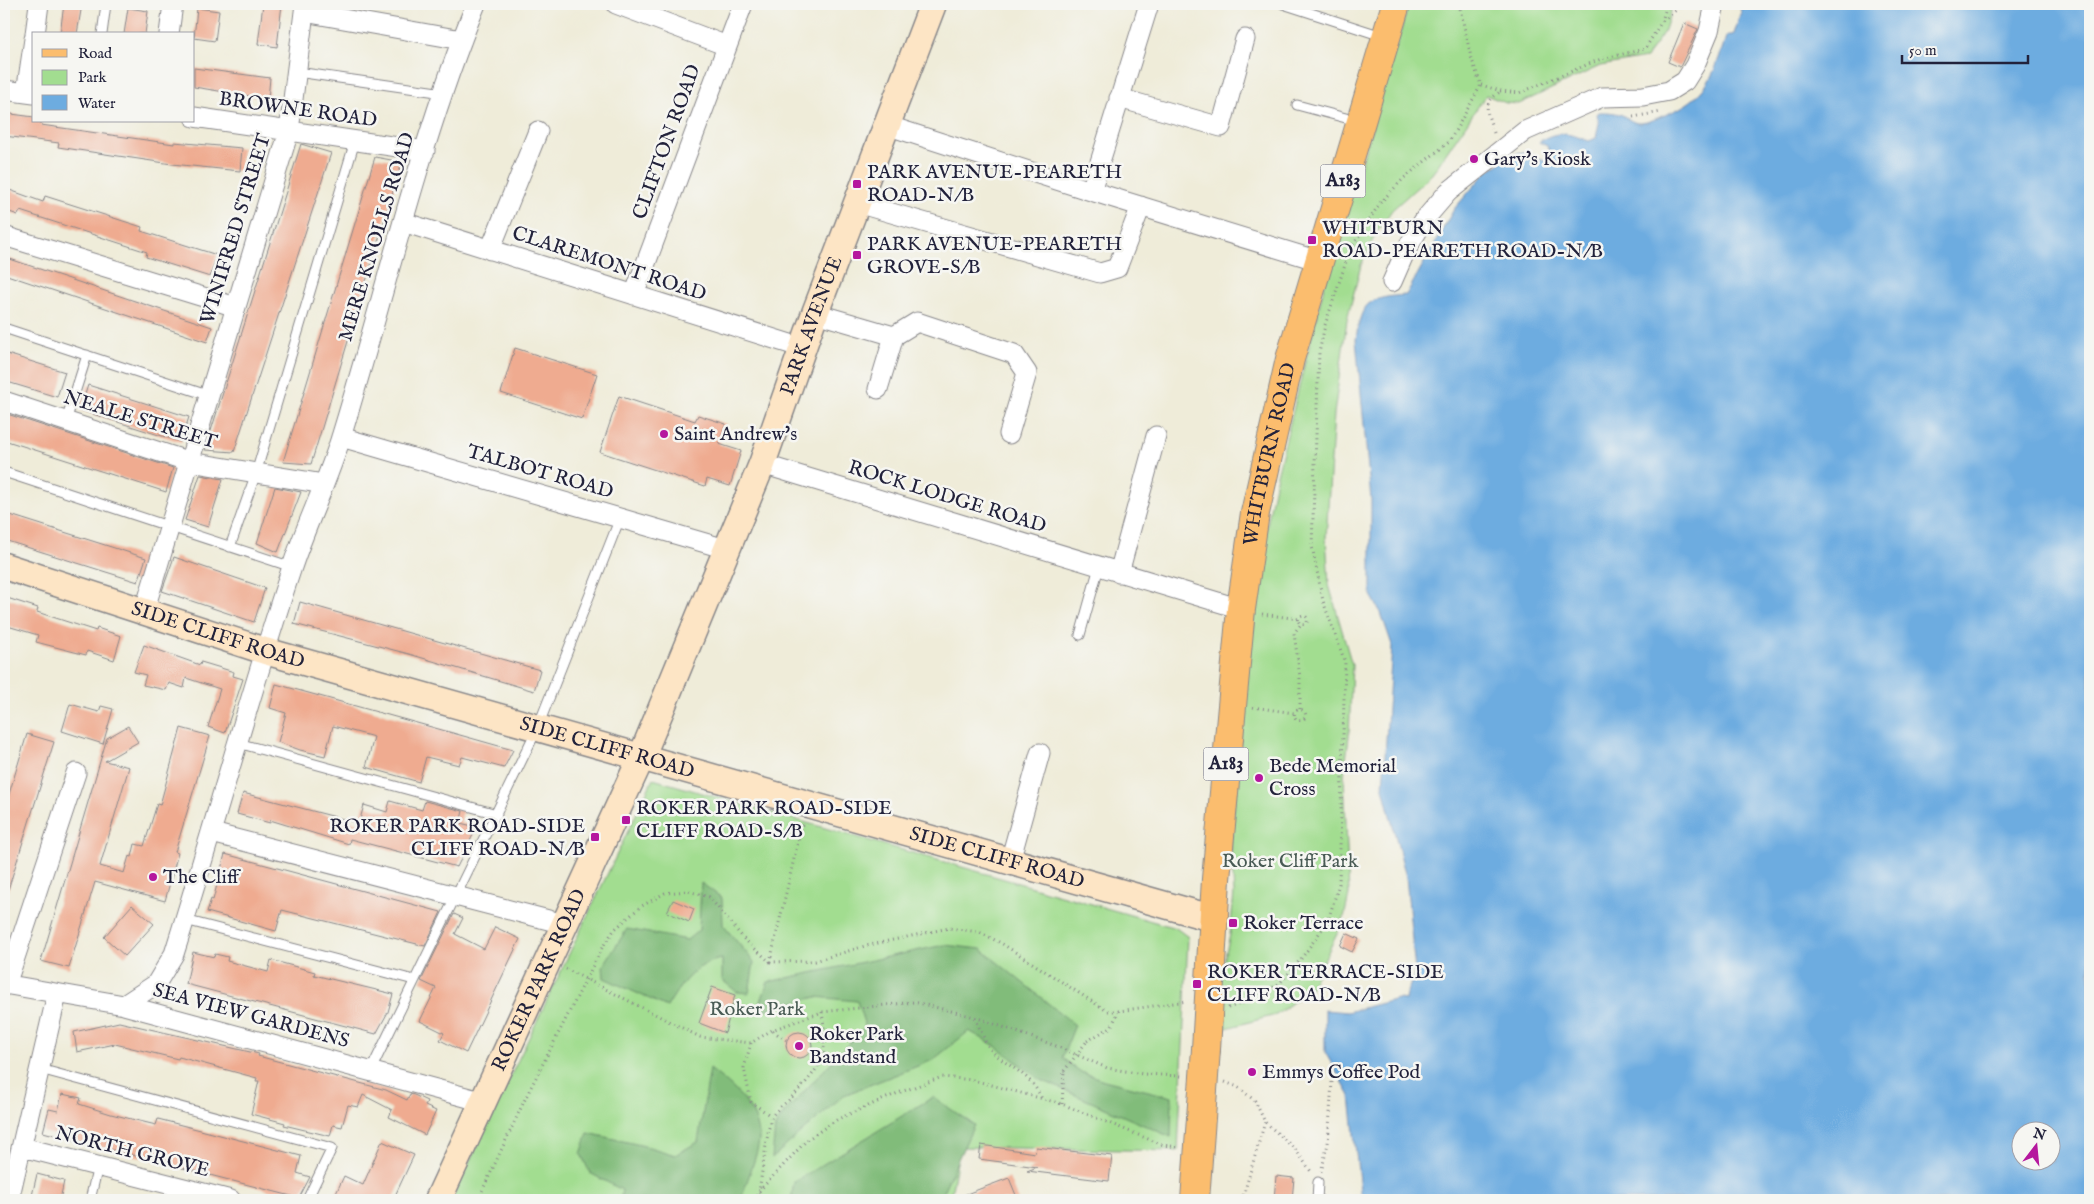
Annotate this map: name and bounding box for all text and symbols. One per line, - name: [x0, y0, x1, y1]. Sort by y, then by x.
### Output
- legend: [32, 32, 195, 122]
- scale bar: [1902, 32, 2028, 64]
- text: 50 m: [1909, 41, 1937, 60]
- text: Road: [78, 44, 113, 63]
- street label: CLIFTON ROAD: [627, 61, 707, 223]
- text: Park: [78, 68, 108, 87]
- street label: BROWNE ROAD: [217, 87, 379, 133]
- text: Water: [78, 94, 116, 113]
- street label: MERE KNOLLS ROAD: [333, 129, 421, 345]
- street label: WINIFRED STREET: [195, 130, 277, 327]
- place label: Gary's Kiosk: [1484, 147, 1591, 172]
- marker: Gary's Kiosk: [1468, 153, 1480, 165]
- place label: PARK AVENUE-PEARETH ROAD-N/B: [867, 160, 1122, 208]
- road number: A183: [1320, 165, 1366, 198]
- marker: PARK AVENUE-PEARETH ROAD-N/B: [851, 178, 863, 190]
- place label: WHITBURN ROAD-PEARETH ROAD-N/B: [1322, 216, 1603, 264]
- street label: CLAREMONT ROAD: [509, 221, 709, 307]
- place label: PARK AVENUE-PEARETH GROVE-S/B: [867, 232, 1122, 280]
- marker: WHITBURN ROAD-PEARETH ROAD-N/B: [1306, 234, 1318, 246]
- marker: PARK AVENUE-PEARETH GROVE-S/B: [851, 249, 863, 261]
- street label: PARK AVENUE: [775, 253, 848, 399]
- street label: WHITBURN ROAD: [1238, 360, 1301, 547]
- street label: NEALE STREET: [60, 385, 220, 455]
- place label: Saint Andrew's: [674, 422, 797, 447]
- marker: Saint Andrew's: [658, 428, 670, 440]
- street label: TALBOT ROAD: [464, 439, 616, 505]
- street label: ROCK LODGE ROAD: [845, 455, 1049, 539]
- street label: SIDE CLIFF ROAD: [128, 596, 308, 674]
- street label: SIDE CLIFF ROAD: [517, 711, 697, 784]
- road number: A183: [1204, 748, 1248, 781]
- place label: Bede Memorial Cross: [1269, 754, 1397, 802]
- marker: Bede Memorial Cross: [1253, 772, 1265, 784]
- place label: ROKER PARK ROAD-SIDE CLIFF ROAD-S/B: [636, 796, 892, 844]
- place label: ROKER PARK ROAD-SIDE CLIFF ROAD-N/B: [329, 814, 585, 862]
- marker: ROKER PARK ROAD-SIDE CLIFF ROAD-S/B: [620, 814, 632, 826]
- street label: SIDE CLIFF ROAD: [907, 821, 1087, 894]
- marker: ROKER PARK ROAD-SIDE CLIFF ROAD-N/B: [589, 831, 601, 843]
- park label: Roker Cliff Park: [1222, 849, 1359, 874]
- place label: The Cliff: [163, 865, 241, 890]
- marker: The Cliff: [147, 871, 159, 883]
- street label: ROKER PARK ROAD: [486, 885, 592, 1075]
- place label: Roker Terrace: [1243, 911, 1363, 936]
- marker: Roker Terrace: [1227, 917, 1239, 929]
- place label: ROKER TERRACE-SIDE CLIFF ROAD-N/B: [1207, 960, 1444, 1008]
- street label: SEA VIEW GARDENS: [150, 978, 352, 1054]
- marker: ROKER TERRACE-SIDE CLIFF ROAD-N/B: [1191, 978, 1203, 990]
- park label: Roker Park: [709, 997, 805, 1022]
- place label: Roker Park Bandstand: [809, 1022, 905, 1070]
- marker: Roker Park Bandstand: [793, 1040, 805, 1052]
- place label: Emmys Coffee Pod: [1262, 1060, 1420, 1085]
- marker: Emmys Coffee Pod: [1246, 1066, 1258, 1078]
- street label: NORTH GROVE: [52, 1121, 212, 1183]
- north arrow: [2012, 1122, 2062, 1172]
- text: N: [2030, 1124, 2048, 1145]

